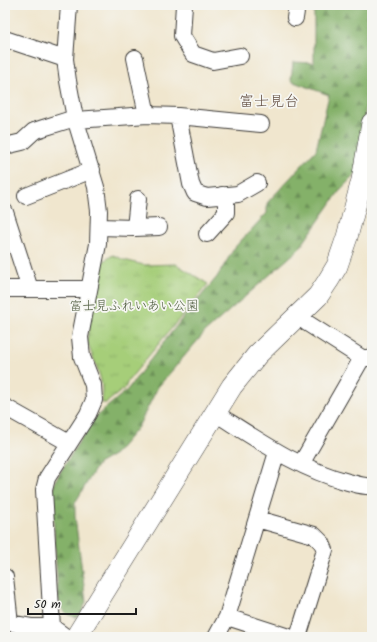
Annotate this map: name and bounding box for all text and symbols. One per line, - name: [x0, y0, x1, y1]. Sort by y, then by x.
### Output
- district label: 富士見台: [239, 90, 299, 114]
- park label: 富士見ふれいあい公園: [69, 296, 199, 317]
- scale bar: [28, 590, 136, 616]
- text: 50 m: [34, 595, 61, 614]

